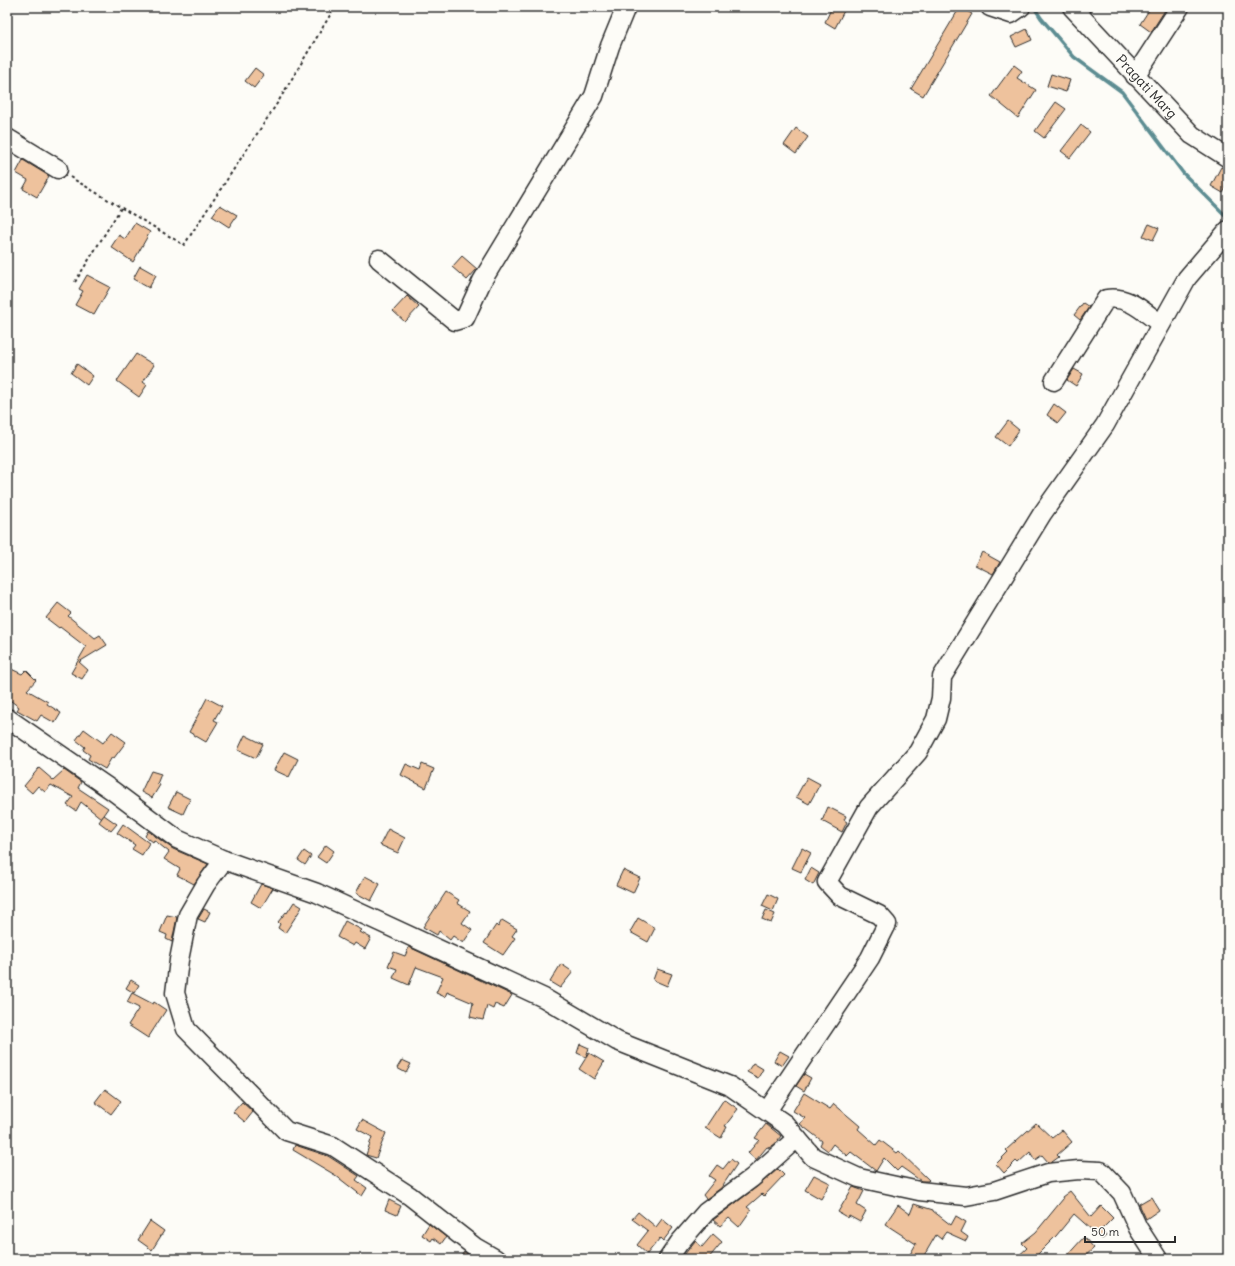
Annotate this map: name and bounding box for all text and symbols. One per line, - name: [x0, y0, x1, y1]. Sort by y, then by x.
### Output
- street label: Pragati Marg: [1112, 51, 1181, 122]
- scale bar: [1085, 1218, 1175, 1244]
- text: 50 m: [1091, 1224, 1120, 1239]

